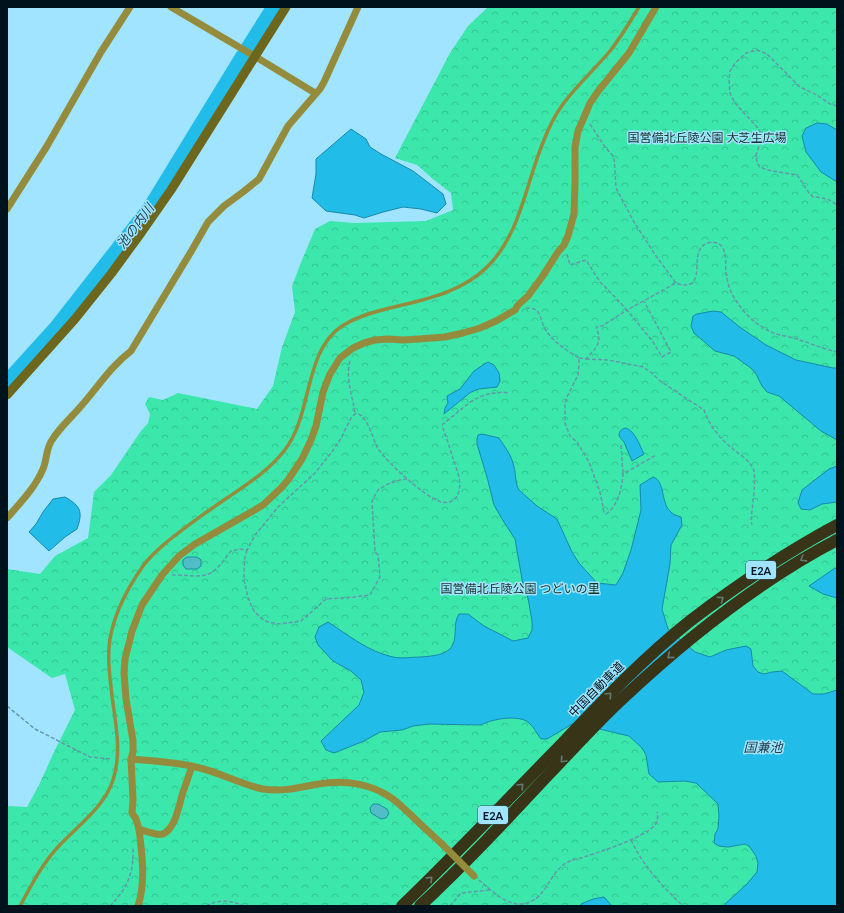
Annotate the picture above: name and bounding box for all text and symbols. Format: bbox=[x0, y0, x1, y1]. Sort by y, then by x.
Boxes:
park label: 国営備北丘陵公園 大芝生広場 bbox=[627, 130, 787, 145]
water label: 池の内川 bbox=[113, 199, 158, 252]
one-way arrow bbox=[800, 554, 807, 562]
road number: E2A bbox=[746, 561, 776, 579]
park label: 国営備北丘陵公園 つどいの里 bbox=[440, 581, 600, 596]
one-way arrow bbox=[717, 596, 724, 603]
one-way arrow bbox=[668, 651, 675, 658]
street label: 中国自動車道 bbox=[565, 658, 627, 720]
one-way arrow bbox=[604, 692, 612, 700]
water label: 国兼池 bbox=[743, 739, 784, 755]
one-way arrow bbox=[560, 755, 568, 763]
one-way arrow bbox=[516, 783, 524, 791]
road number: E2A bbox=[478, 806, 508, 824]
one-way arrow bbox=[425, 876, 433, 884]

